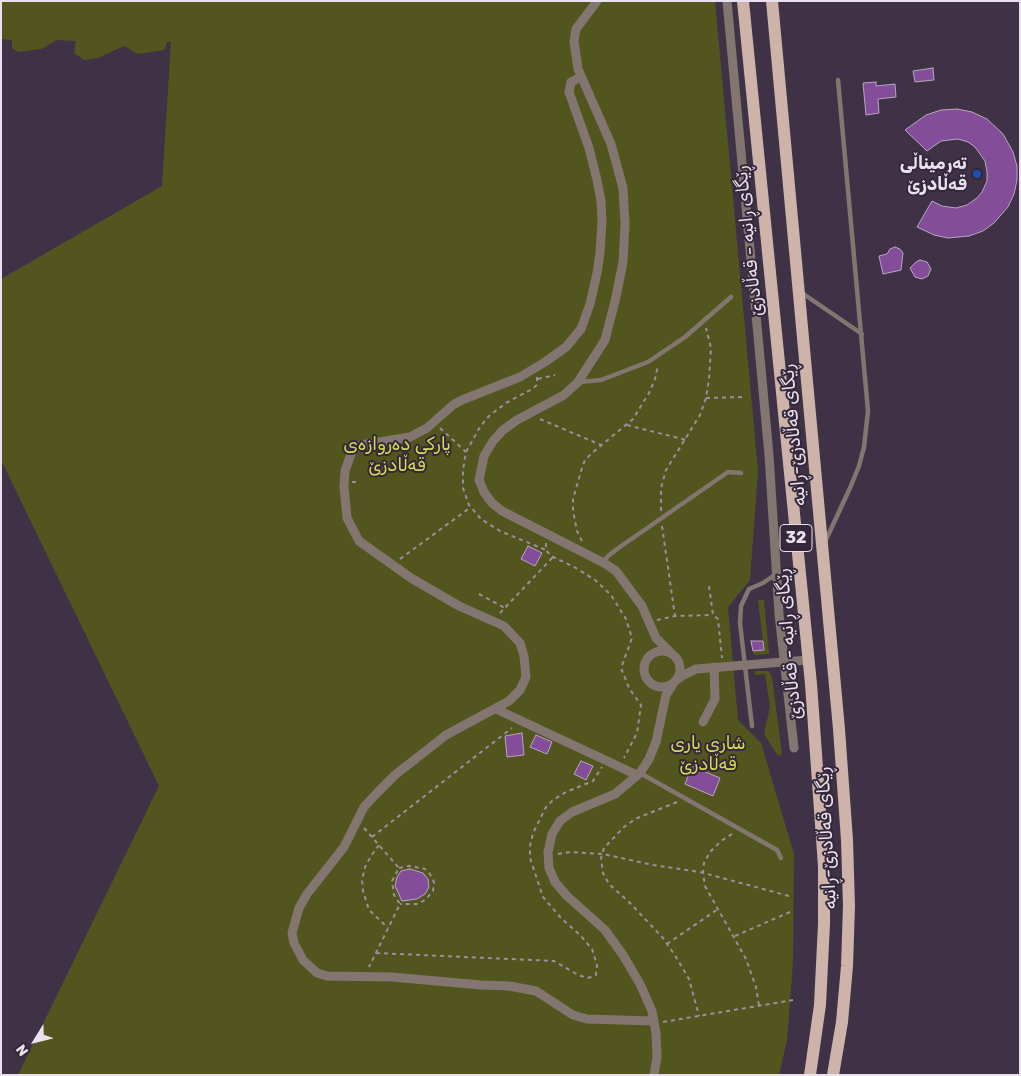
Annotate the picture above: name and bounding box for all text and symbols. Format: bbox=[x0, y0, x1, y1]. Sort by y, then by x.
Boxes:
place label: تەرمیناڵی قەڵادزێ bbox=[900, 153, 967, 195]
street label: ڕێگای ڕانیە - قەڵادزێ bbox=[730, 165, 768, 317]
marker: تەرمیناڵی قەڵادزێ bbox=[971, 168, 983, 180]
street label: ڕێگای قەڵادزێ-ڕانیە bbox=[777, 363, 811, 507]
park label: پارکی دەروازەی قەڵادزێ bbox=[343, 434, 451, 476]
road number: 32 bbox=[780, 524, 812, 552]
street label: ڕێگای ڕانیە - قەڵادزێ bbox=[772, 568, 806, 720]
park label: شاری یاری قەڵادزێ bbox=[670, 733, 746, 776]
street label: ڕێگای قەڵادزێ-ڕانیە bbox=[812, 766, 842, 910]
north arrow bbox=[10, 1016, 60, 1066]
text: N bbox=[13, 1041, 32, 1059]

